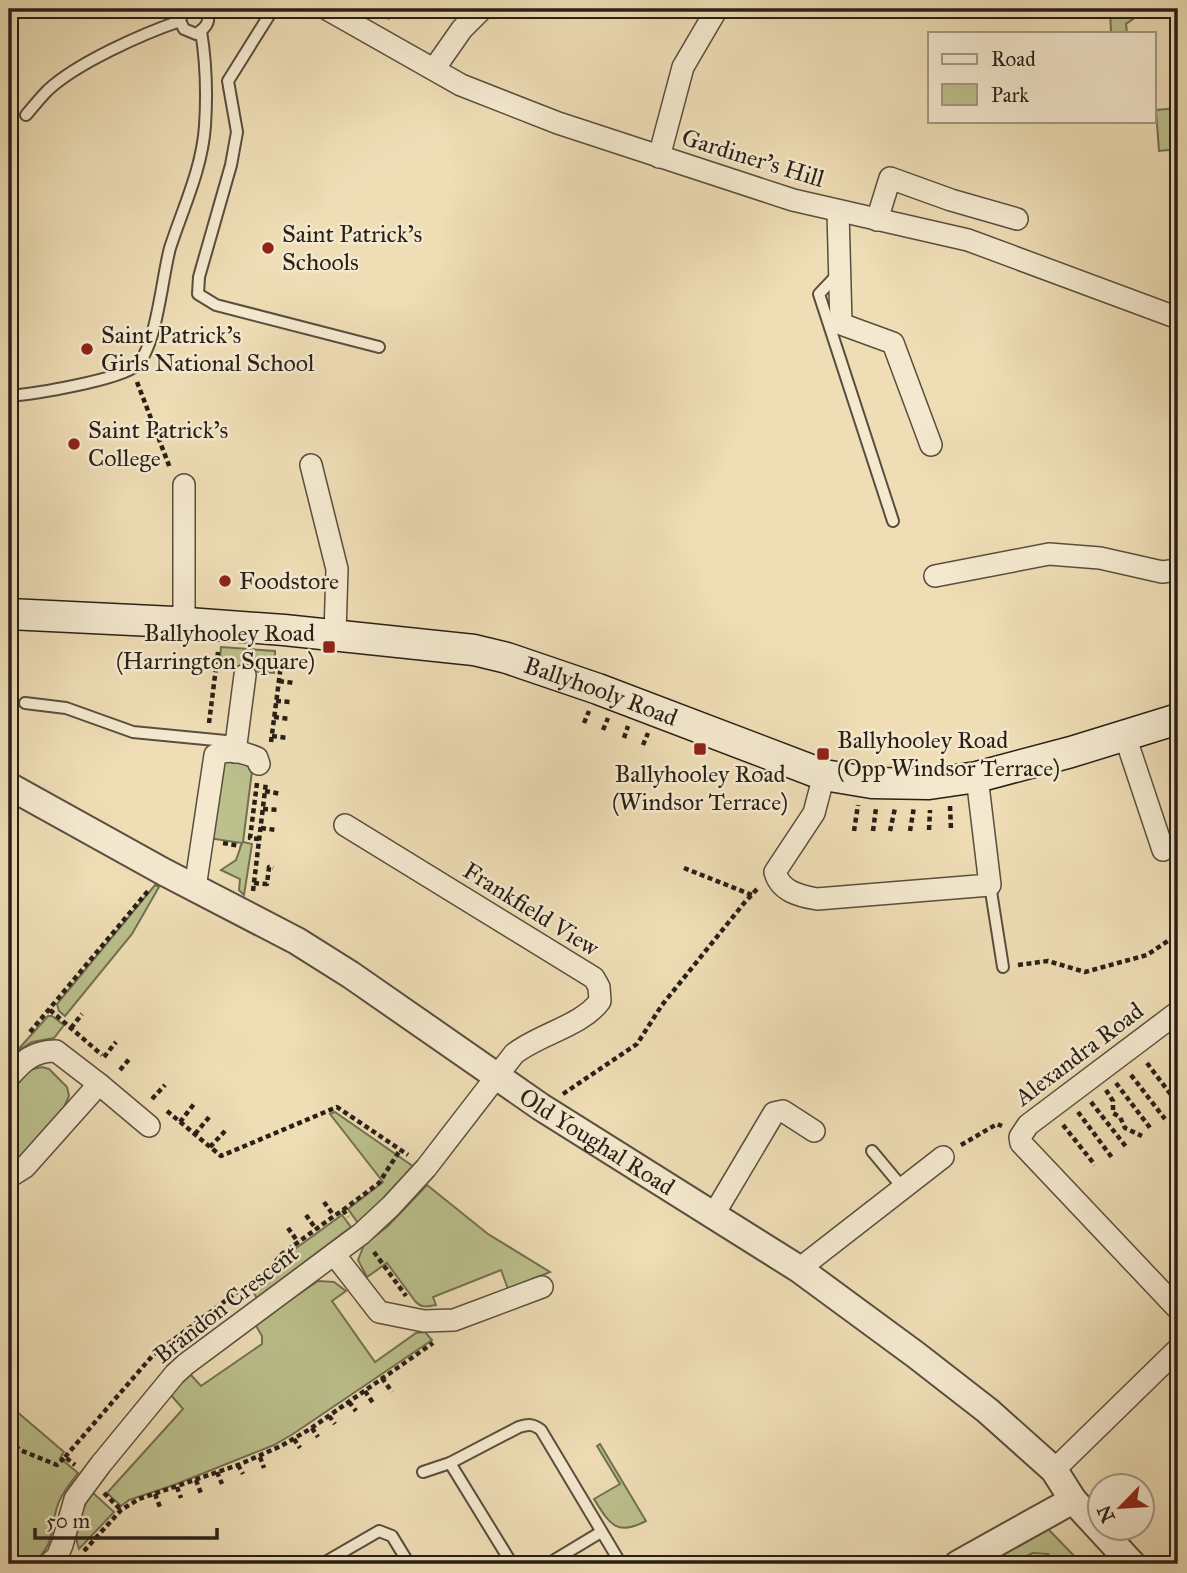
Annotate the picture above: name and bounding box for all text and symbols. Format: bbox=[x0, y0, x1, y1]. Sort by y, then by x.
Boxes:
legend bbox=[928, 32, 1156, 122]
text: Road bbox=[991, 46, 1036, 72]
text: Park bbox=[991, 82, 1029, 108]
street label: Gardiner's Hill bbox=[678, 122, 828, 194]
place label: Saint Patrick's Schools bbox=[282, 219, 422, 277]
marker: Saint Patrick's Schools bbox=[260, 240, 276, 256]
place label: Saint Patrick's Girls National School bbox=[101, 320, 315, 378]
marker: Saint Patrick's Girls National School bbox=[79, 341, 95, 357]
place label: Saint Patrick's College bbox=[88, 415, 228, 473]
marker: Saint Patrick's College bbox=[66, 436, 82, 452]
place label: Foodstore bbox=[239, 566, 339, 596]
marker: Foodstore bbox=[217, 573, 233, 589]
place label: Ballyhooley Road (Harrington Square) bbox=[116, 618, 315, 676]
marker: Ballyhooley Road (Harrington Square) bbox=[321, 639, 337, 655]
street label: Ballyhooly Road bbox=[520, 650, 682, 733]
place label: Ballyhooley Road (Opp Windsor Terrace) bbox=[837, 725, 1060, 783]
marker: Ballyhooley Road (Windsor Terrace) bbox=[692, 741, 708, 757]
marker: Ballyhooley Road (Opp Windsor Terrace) bbox=[815, 746, 831, 762]
place label: Ballyhooley Road (Windsor Terrace) bbox=[612, 759, 788, 817]
street label: Frankfield View bbox=[457, 855, 606, 963]
street label: Alexandra Road bbox=[1008, 996, 1149, 1113]
street label: Old Youghal Road bbox=[513, 1081, 680, 1202]
street label: Brandon Crescent bbox=[147, 1238, 305, 1370]
north arrow bbox=[1086, 1472, 1156, 1542]
scale bar bbox=[35, 1496, 217, 1540]
text: N bbox=[1092, 1502, 1120, 1526]
text: 50 m bbox=[46, 1508, 91, 1534]

